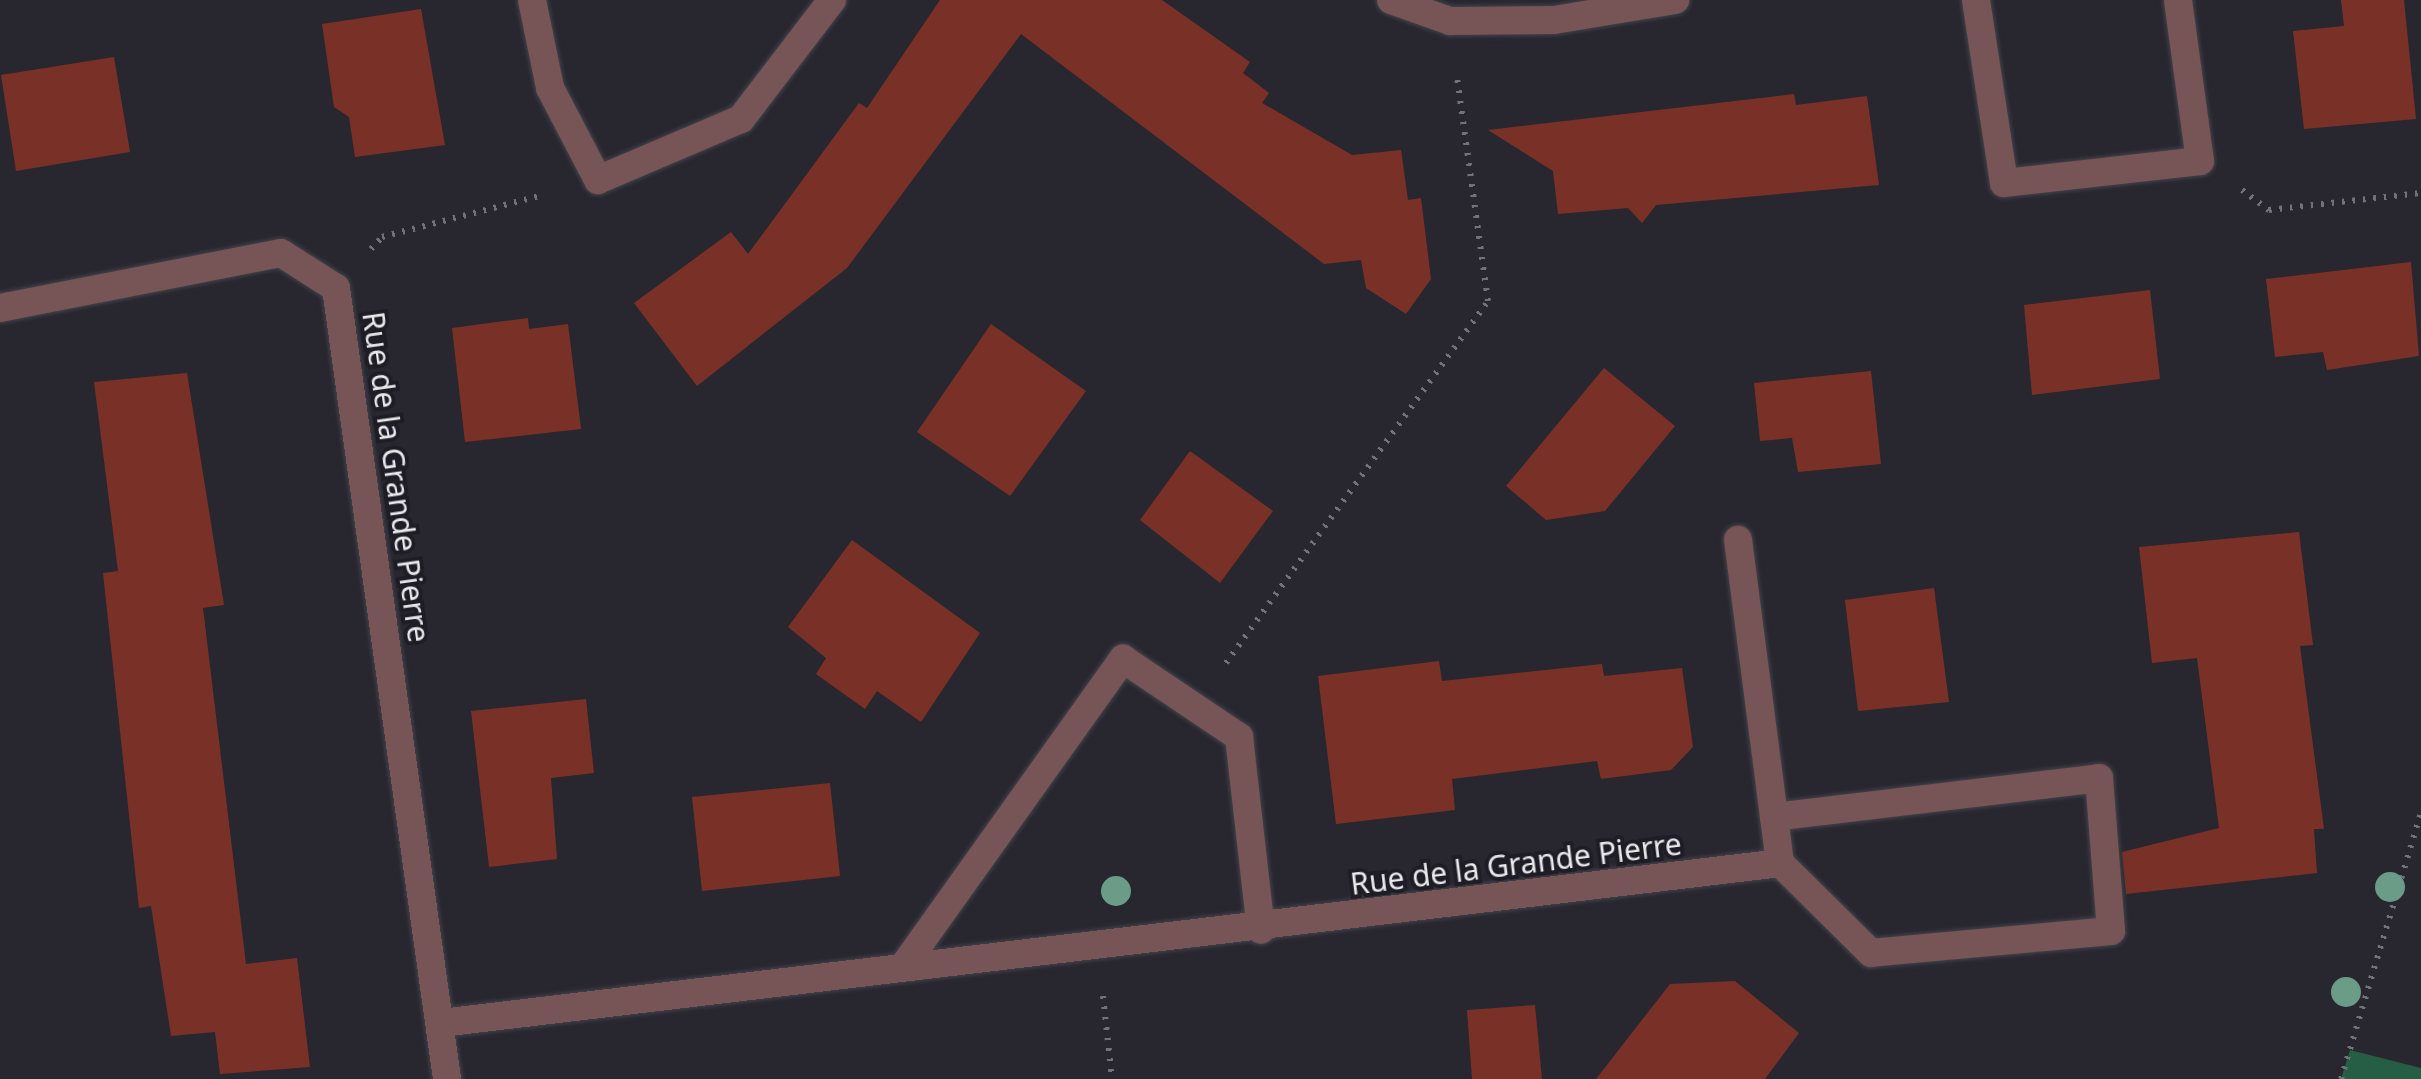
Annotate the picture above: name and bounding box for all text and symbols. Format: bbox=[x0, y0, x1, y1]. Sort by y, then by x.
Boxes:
street label: Rue de la Grande Pierre bbox=[355, 309, 437, 645]
street label: Rue de la Grande Pierre bbox=[1348, 826, 1684, 902]

